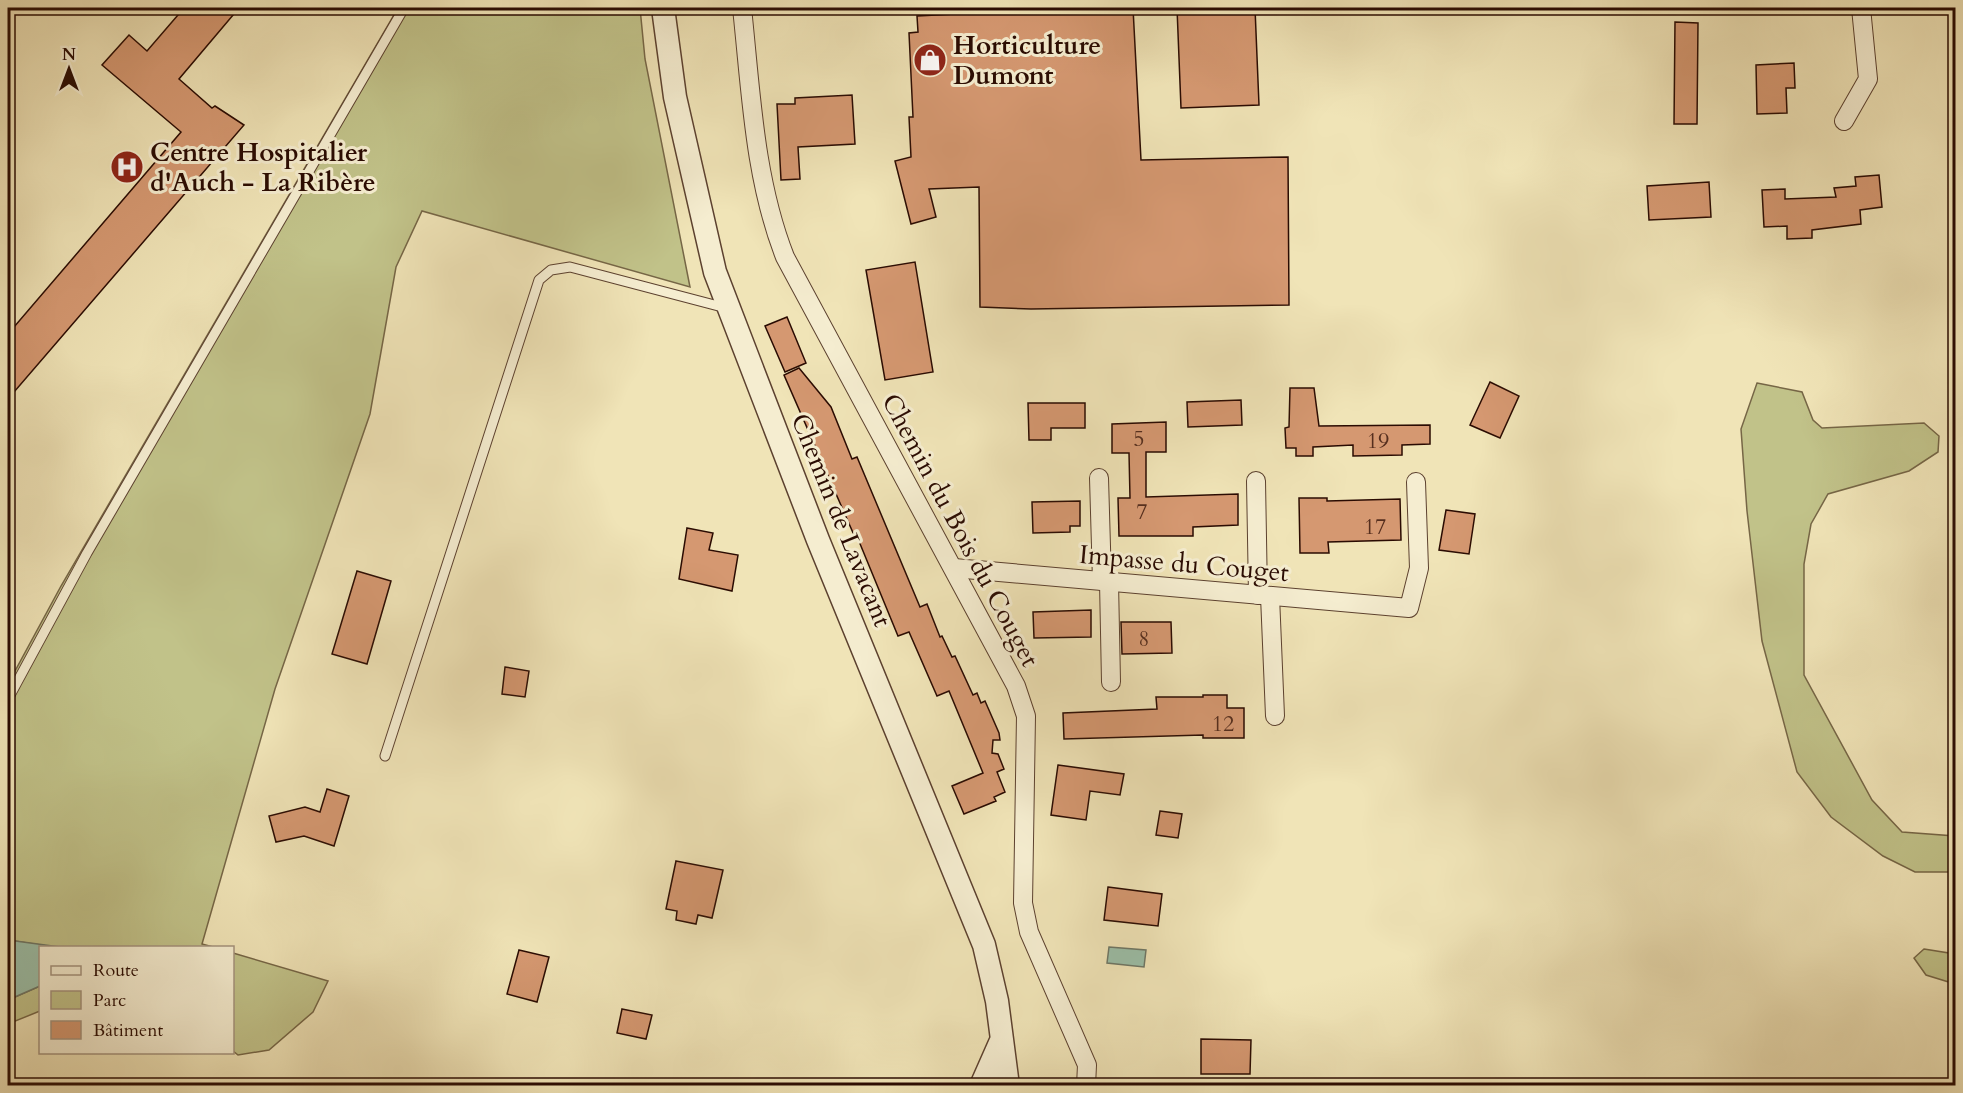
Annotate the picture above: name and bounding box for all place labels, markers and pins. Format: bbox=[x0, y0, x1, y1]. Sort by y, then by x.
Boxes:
place label: Horticulture Dumont bbox=[953, 28, 1101, 93]
shop icon: Horticulture Dumont bbox=[912, 42, 948, 78]
place label: Centre Hospitalier d'Auch - La Ribère bbox=[150, 135, 376, 200]
hospital icon: Centre Hospitalier d'Auch - La Ribère bbox=[109, 149, 145, 185]

